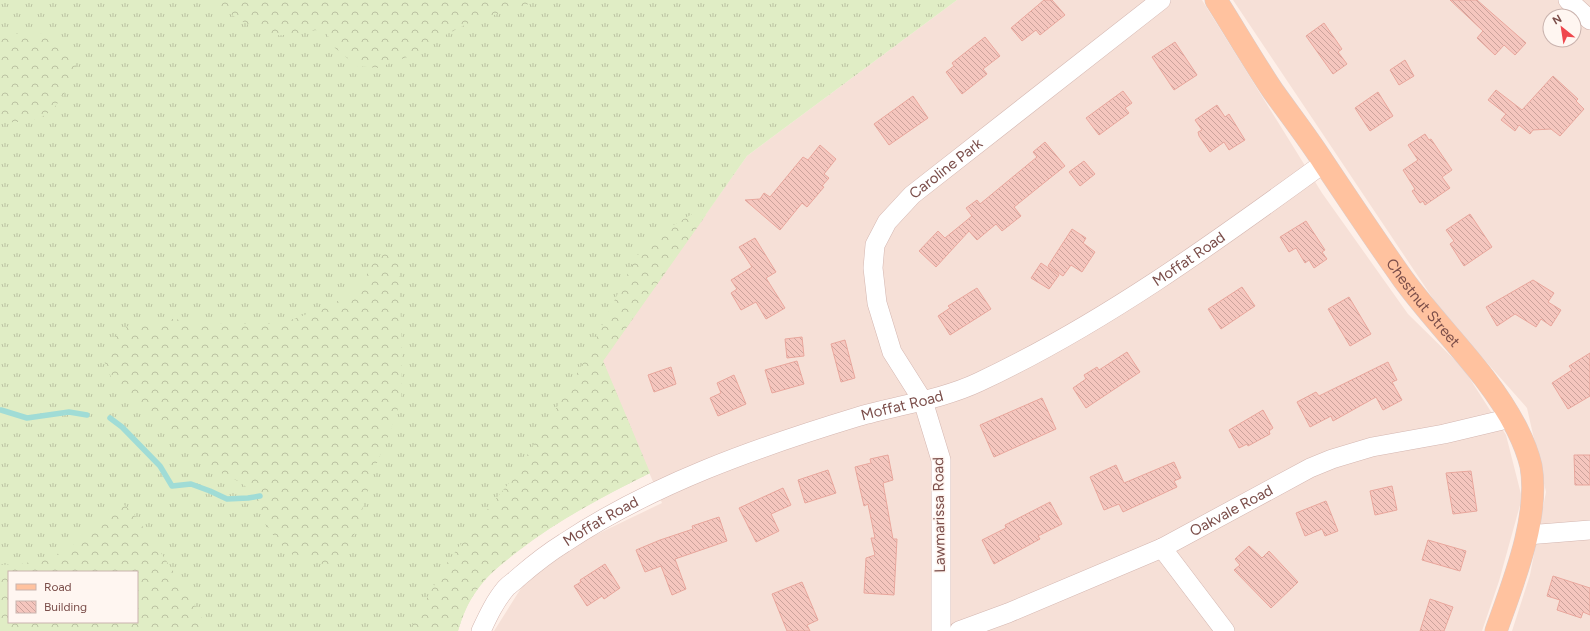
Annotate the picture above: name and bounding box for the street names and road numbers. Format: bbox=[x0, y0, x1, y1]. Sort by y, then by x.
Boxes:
street label: Caroline Park bbox=[906, 134, 987, 203]
street label: Moffat Road bbox=[1149, 228, 1229, 290]
street label: Chestnut Street bbox=[1382, 255, 1464, 351]
street label: Moffat Road bbox=[859, 387, 945, 424]
street label: Lawmarissa Road bbox=[929, 457, 949, 573]
street label: Oakvale Road bbox=[1187, 481, 1276, 540]
street label: Moffat Road bbox=[560, 493, 641, 550]

